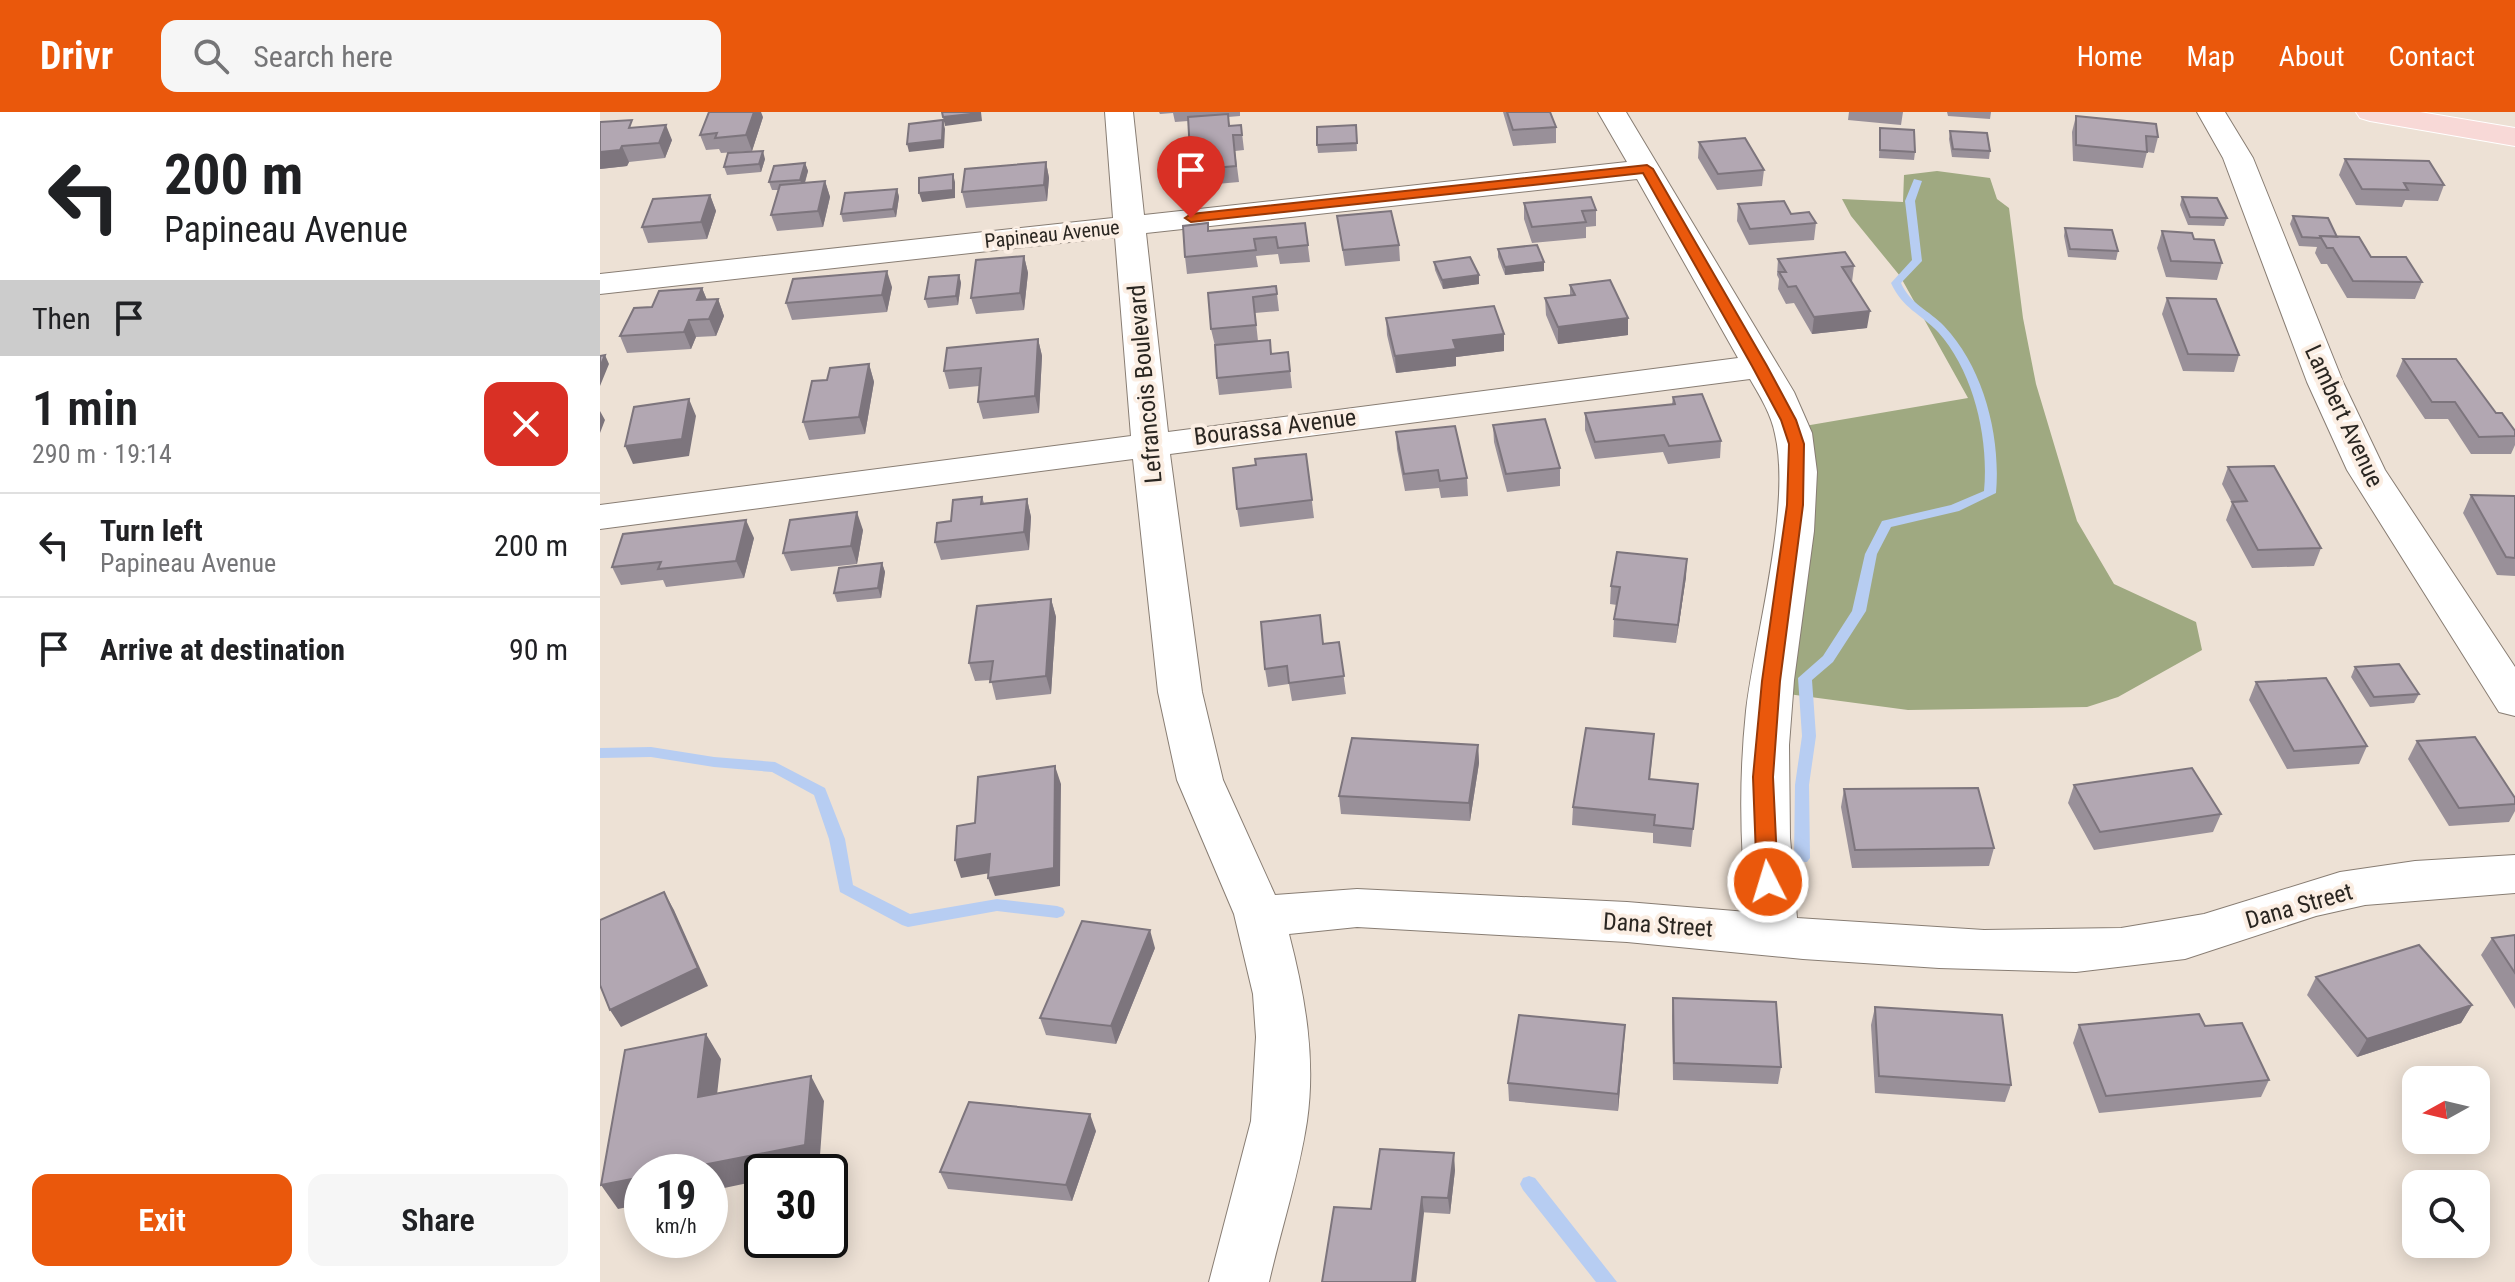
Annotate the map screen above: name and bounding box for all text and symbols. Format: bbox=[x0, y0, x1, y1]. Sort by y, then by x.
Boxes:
search box bbox=[161, 20, 721, 92]
text: Drivr bbox=[40, 34, 113, 78]
icon: search bbox=[189, 34, 233, 78]
text: Search here bbox=[253, 39, 393, 74]
text: Home bbox=[2077, 40, 2142, 73]
text: Map bbox=[2186, 40, 2235, 73]
text: About bbox=[2279, 40, 2345, 73]
text: Contact bbox=[2389, 40, 2475, 73]
pin bbox=[1157, 136, 1225, 218]
text: 200 m bbox=[164, 142, 303, 208]
icon: left bbox=[32, 144, 136, 248]
icon: arrive bbox=[1169, 148, 1213, 192]
text: Papineau Avenue bbox=[164, 209, 408, 251]
street label: Papineau Avenue bbox=[983, 215, 1121, 253]
street label: Lefrancois Boulevard bbox=[1122, 284, 1168, 484]
icon: arrive bbox=[107, 296, 151, 340]
text: Then bbox=[32, 301, 91, 336]
street label: Lambert Avenue bbox=[2299, 340, 2389, 492]
text: 1 min bbox=[32, 380, 138, 437]
button: close bbox=[484, 382, 568, 466]
street label: Bourassa Avenue bbox=[1192, 403, 1358, 451]
text: 290 m · 19:14 bbox=[32, 439, 172, 469]
text: Turn left bbox=[100, 513, 203, 548]
icon: left bbox=[32, 523, 76, 567]
text: 200 m bbox=[494, 528, 568, 563]
text: Papineau Avenue bbox=[100, 548, 276, 578]
icon: arrive bbox=[32, 627, 76, 671]
text: Arrive at destination bbox=[100, 632, 345, 667]
text: 90 m bbox=[509, 632, 568, 667]
position arrow bbox=[1726, 840, 1810, 924]
street label: Dana Street bbox=[2242, 877, 2356, 935]
street label: Dana Street bbox=[1602, 907, 1714, 943]
north arrow bbox=[2402, 1066, 2490, 1154]
map controls bbox=[2402, 1066, 2490, 1258]
speed limit sign: 30 bbox=[744, 1154, 848, 1258]
button: search bbox=[2402, 1170, 2490, 1258]
text: 19 bbox=[656, 1172, 696, 1219]
button: Exit bbox=[32, 1174, 292, 1266]
button: Share bbox=[308, 1174, 568, 1266]
text: km/h bbox=[655, 1214, 697, 1238]

